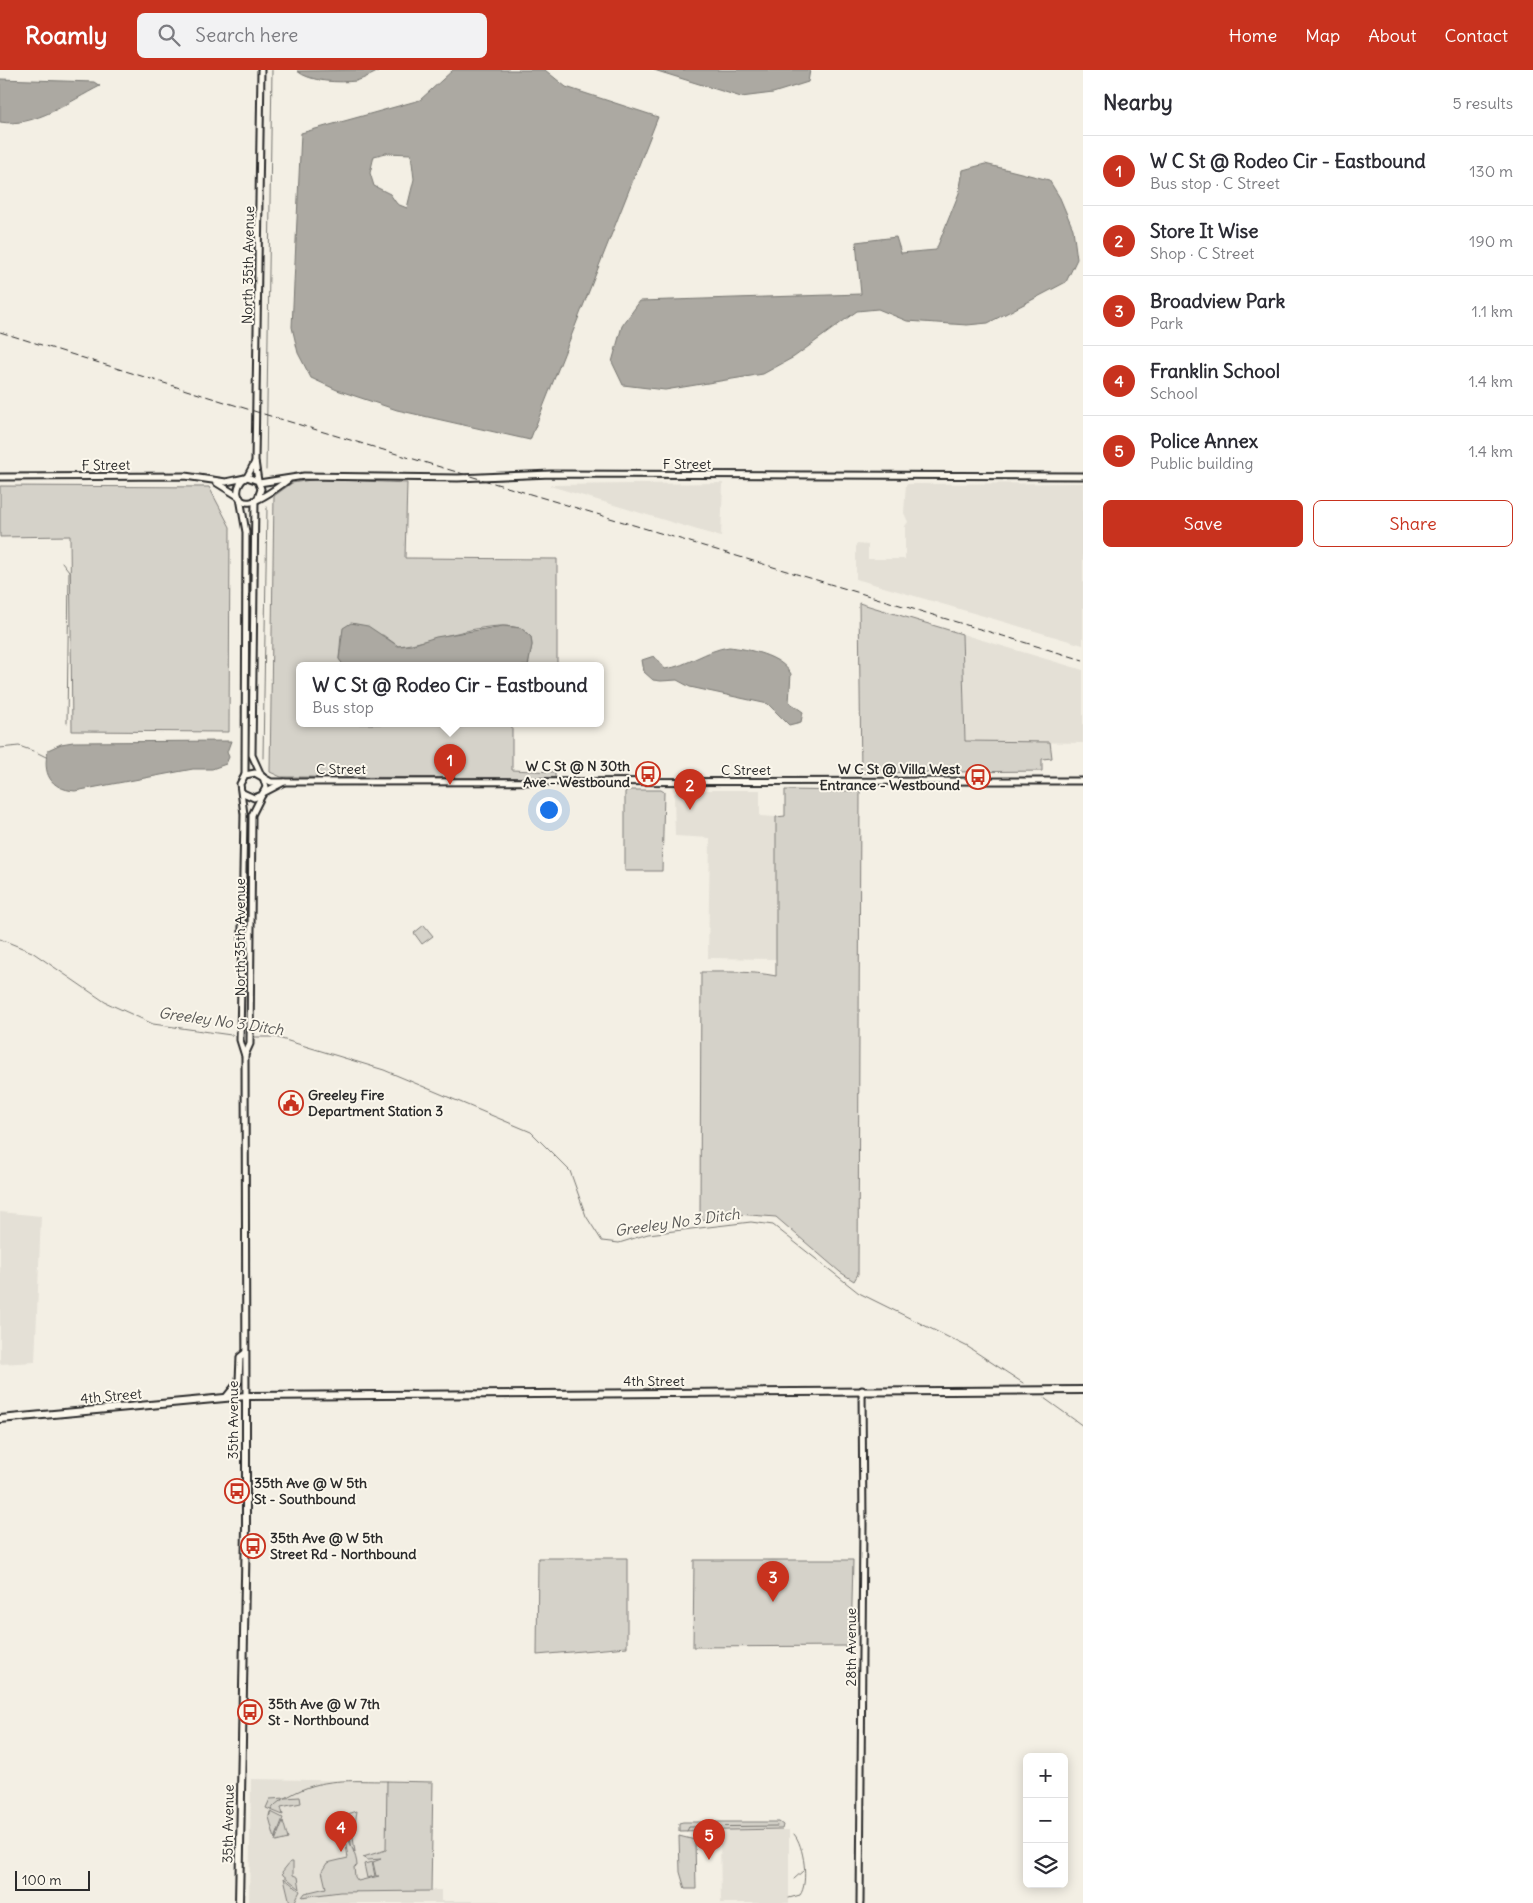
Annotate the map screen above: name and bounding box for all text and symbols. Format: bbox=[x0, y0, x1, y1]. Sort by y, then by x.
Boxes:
search box bbox=[137, 13, 487, 58]
text: Roamly bbox=[25, 20, 107, 50]
icon: search bbox=[155, 21, 183, 49]
text: Search here bbox=[195, 23, 298, 47]
text: Home bbox=[1229, 24, 1277, 47]
text: Map bbox=[1305, 24, 1340, 47]
text: About bbox=[1368, 24, 1416, 47]
text: Contact bbox=[1444, 24, 1508, 47]
text: Nearby bbox=[1103, 89, 1173, 116]
text: 5 results bbox=[1452, 93, 1513, 113]
text: W C St @ Rodeo Cir - Eastbound bbox=[1150, 149, 1426, 173]
text: 1 bbox=[1116, 161, 1122, 181]
text: 130 m bbox=[1469, 161, 1513, 181]
text: Bus stop · C Street bbox=[1150, 173, 1280, 193]
street label: North 35th Avenue bbox=[238, 206, 258, 324]
text: Store It Wise bbox=[1150, 219, 1258, 243]
text: 2 bbox=[1115, 231, 1123, 251]
text: 190 m bbox=[1469, 231, 1513, 251]
text: Shop · C Street bbox=[1150, 243, 1254, 263]
text: Broadview Park bbox=[1150, 289, 1285, 313]
text: 3 bbox=[1114, 301, 1124, 321]
text: 1.1 km bbox=[1472, 301, 1513, 321]
text: Park bbox=[1150, 313, 1183, 333]
text: Franklin School bbox=[1150, 359, 1280, 383]
text: 4 bbox=[1114, 371, 1124, 391]
text: 1.4 km bbox=[1468, 371, 1513, 391]
text: School bbox=[1150, 383, 1198, 403]
text: Police Annex bbox=[1150, 429, 1258, 453]
text: 5 bbox=[1114, 441, 1124, 461]
text: 1.4 km bbox=[1468, 441, 1513, 461]
text: Public building bbox=[1150, 453, 1253, 473]
street label: F Street bbox=[663, 455, 712, 473]
street label: F Street bbox=[82, 456, 131, 474]
button: Save bbox=[1103, 500, 1303, 547]
button: Share bbox=[1313, 500, 1513, 547]
popup bbox=[296, 662, 604, 727]
text: W C St @ Rodeo Cir - Eastbound bbox=[312, 673, 588, 697]
text: Bus stop bbox=[312, 697, 374, 717]
pin: 1 bbox=[434, 744, 466, 785]
place label: W C St @ N 30th Ave - Westbound bbox=[523, 757, 631, 791]
street label: C Street bbox=[316, 760, 366, 778]
place label: W C St @ Villa West Entrance - Westbound bbox=[819, 760, 961, 794]
bus stop icon: W C St @ N 30th Ave - Westbound bbox=[635, 761, 661, 787]
street label: C Street bbox=[721, 761, 771, 779]
bus stop icon: W C St @ Villa West Entrance - Westbound bbox=[965, 764, 991, 790]
pin: 2 bbox=[674, 769, 706, 810]
your location bbox=[536, 797, 562, 823]
street label: North 35th Avenue bbox=[231, 878, 249, 996]
water label: Greeley No 3 Ditch bbox=[157, 1003, 285, 1039]
place label: Greeley Fire Department Station 3 bbox=[308, 1086, 443, 1120]
public building icon: Greeley Fire Department Station 3 bbox=[278, 1090, 304, 1116]
water label: Greeley No 3 Ditch bbox=[613, 1204, 741, 1240]
street label: 4th Street bbox=[623, 1372, 685, 1390]
street label: 35th Avenue bbox=[224, 1380, 242, 1460]
street label: 4th Street bbox=[80, 1384, 143, 1408]
place label: 35th Ave @ W 5th St - Southbound bbox=[254, 1474, 367, 1508]
bus stop icon: 35th Ave @ W 5th St - Southbound bbox=[224, 1478, 250, 1504]
place label: 35th Ave @ W 5th Street Rd - Northbound bbox=[270, 1529, 417, 1563]
bus stop icon: 35th Ave @ W 5th Street Rd - Northbound bbox=[240, 1533, 266, 1559]
pin: 3 bbox=[757, 1561, 789, 1602]
street label: 28th Avenue bbox=[842, 1608, 860, 1686]
place label: 35th Ave @ W 7th St - Northbound bbox=[268, 1695, 380, 1729]
bus stop icon: 35th Ave @ W 7th St - Northbound bbox=[237, 1699, 263, 1725]
map controls bbox=[1023, 1753, 1068, 1888]
button: + bbox=[1023, 1753, 1068, 1798]
street label: 35th Avenue bbox=[218, 1784, 238, 1864]
button: − bbox=[1023, 1798, 1068, 1843]
pin: 4 bbox=[325, 1811, 357, 1852]
pin: 5 bbox=[693, 1819, 725, 1860]
button: layers bbox=[1023, 1843, 1068, 1888]
scale bar bbox=[15, 1868, 90, 1891]
text: 100 m bbox=[22, 1871, 62, 1889]

